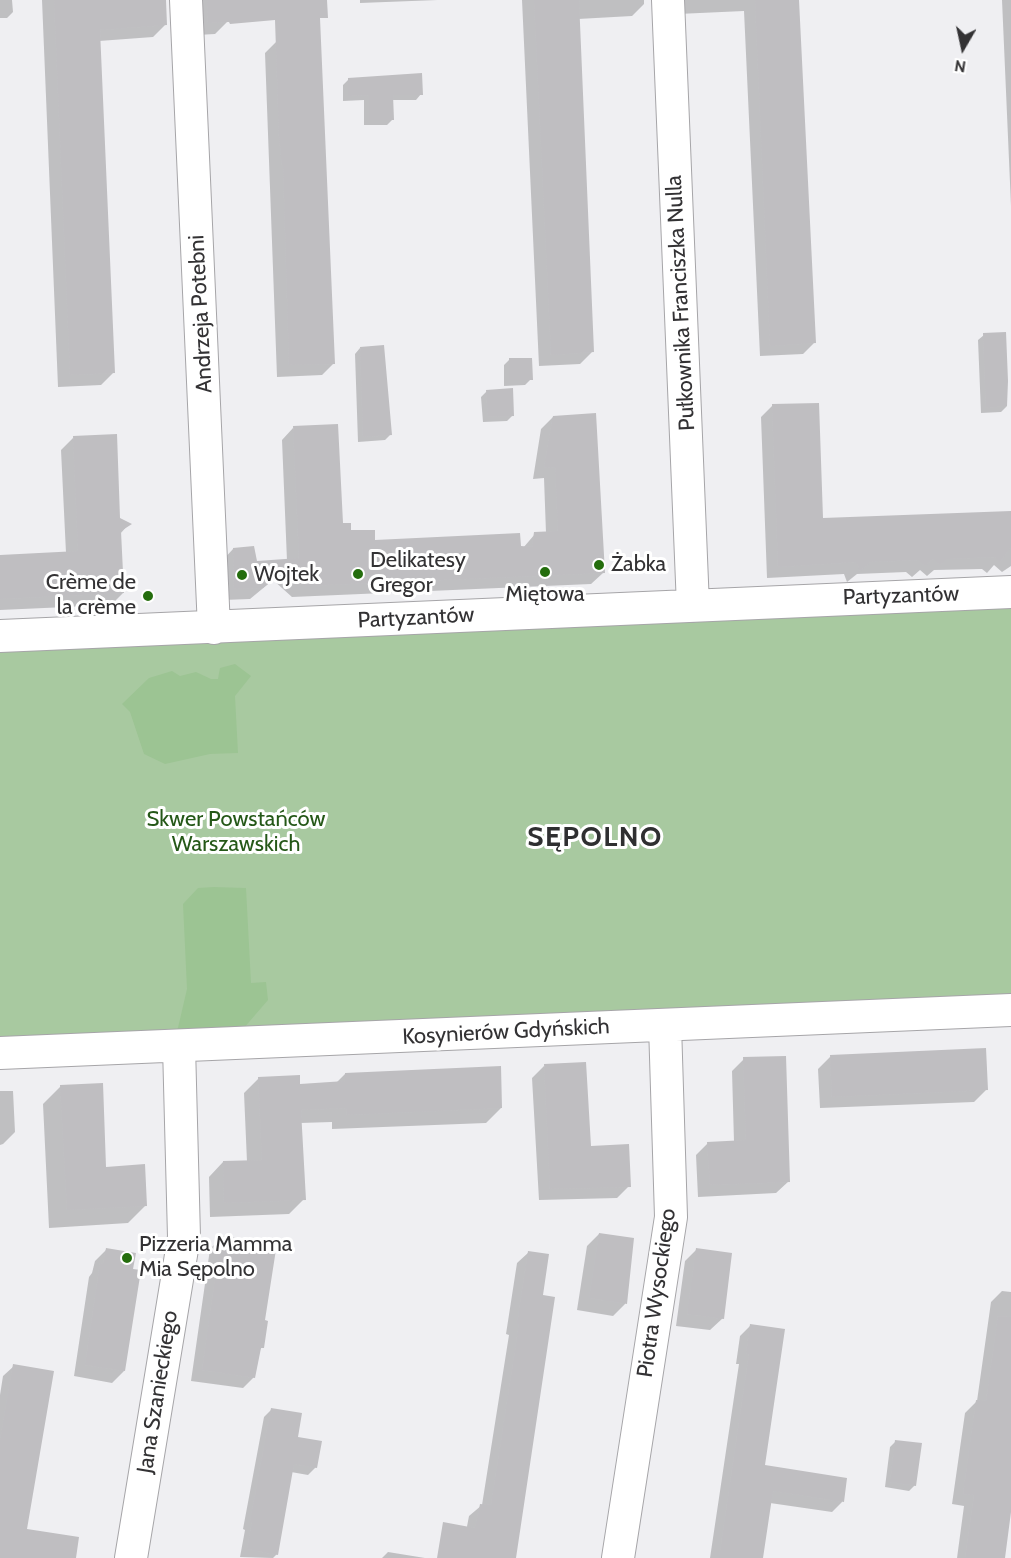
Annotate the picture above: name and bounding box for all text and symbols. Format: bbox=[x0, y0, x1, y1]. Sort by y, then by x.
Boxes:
north arrow bbox=[933, 18, 993, 78]
text: N bbox=[953, 56, 967, 77]
street label: Pułkownika Franciszka Nulla bbox=[661, 174, 701, 432]
street label: Andrzeja Potebni bbox=[184, 234, 218, 394]
place label: Delikatesy Gregor bbox=[370, 548, 466, 600]
place label: Żabka bbox=[611, 552, 666, 578]
marker: Żabka bbox=[592, 558, 606, 572]
place label: Wojtek bbox=[254, 562, 319, 588]
marker: Miętowa bbox=[538, 565, 552, 579]
marker: Delikatesy Gregor bbox=[351, 567, 365, 581]
marker: Wojtek bbox=[235, 568, 249, 582]
place label: Crème de la crème bbox=[46, 570, 136, 622]
street label: Partyzantów bbox=[842, 581, 960, 611]
place label: Miętowa bbox=[505, 582, 585, 608]
marker: Crème de la crème bbox=[141, 589, 155, 603]
street label: Partyzantów bbox=[357, 602, 475, 634]
park label: Skwer Powstańców Warszawskich bbox=[147, 807, 325, 858]
district label: SĘPOLNO bbox=[527, 821, 663, 855]
street label: Kosynierów Gdyńskich bbox=[402, 1013, 610, 1051]
street label: Piotra Wysockiego bbox=[632, 1207, 682, 1379]
place label: Pizzeria Mamma Mia Sępolno bbox=[139, 1232, 292, 1284]
marker: Pizzeria Mamma Mia Sępolno bbox=[120, 1251, 134, 1265]
street label: Jana Szanieckiego bbox=[132, 1309, 184, 1475]

